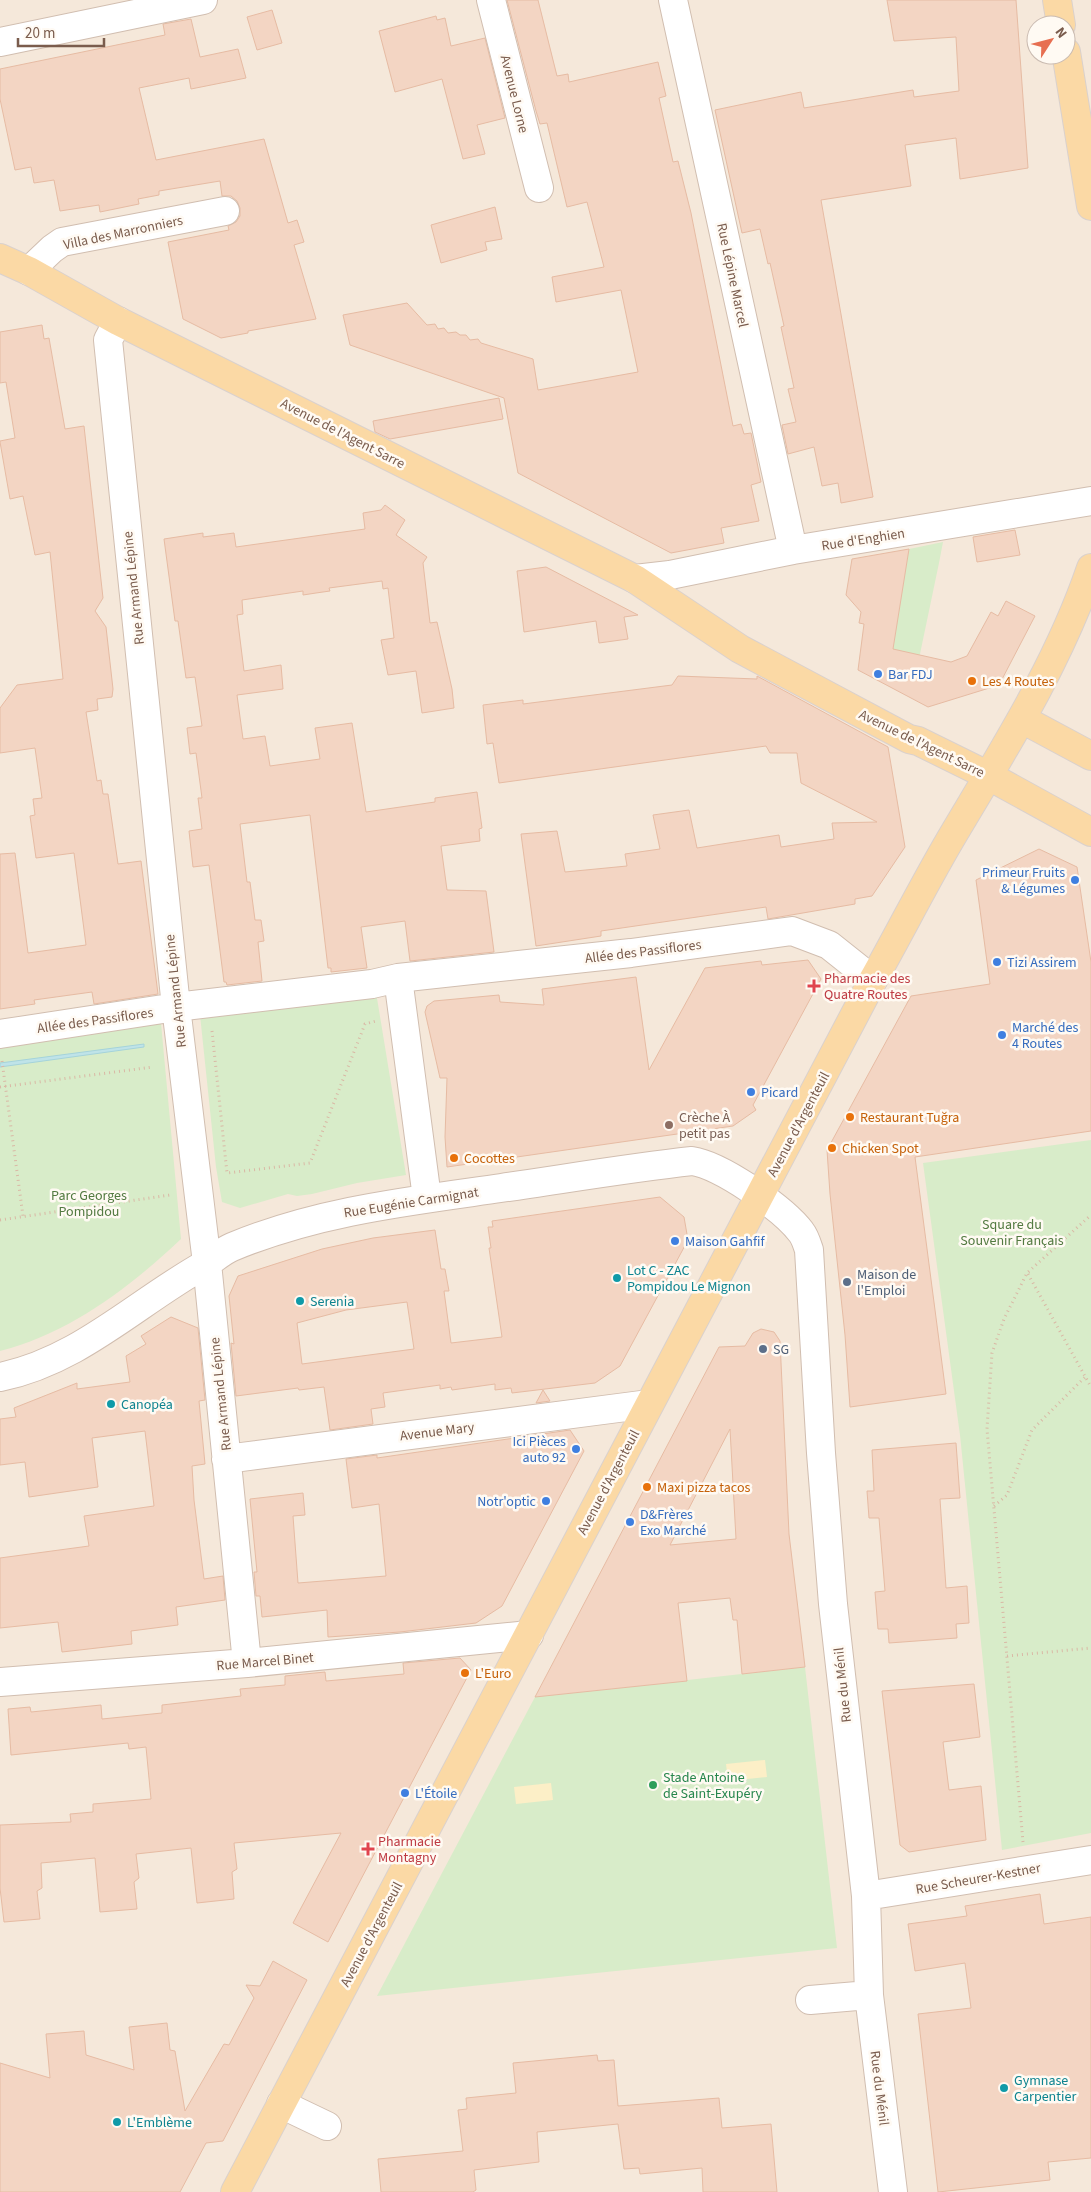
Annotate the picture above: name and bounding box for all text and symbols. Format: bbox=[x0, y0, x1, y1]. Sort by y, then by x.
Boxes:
scale bar bbox=[18, 15, 104, 47]
north arrow bbox=[1026, 15, 1076, 65]
text: 20 m bbox=[25, 23, 55, 44]
text: N bbox=[1050, 23, 1072, 43]
street label: Avenue Lorne bbox=[495, 53, 533, 135]
street label: Villa des Marronniers bbox=[62, 211, 185, 255]
street label: Rue Lépine Marcel bbox=[711, 221, 753, 330]
street label: Avenue de l'Agent Sarre bbox=[277, 394, 408, 474]
street label: Rue d'Enghien bbox=[820, 524, 906, 556]
street label: Rue Armand Lépine bbox=[118, 530, 150, 646]
place label: Bar FDJ bbox=[888, 665, 933, 685]
marker: Bar FDJ bbox=[872, 668, 884, 680]
place label: Les 4 Routes bbox=[982, 672, 1055, 692]
marker: Les 4 Routes bbox=[966, 675, 978, 687]
street label: Avenue de l'Agent Sarre bbox=[855, 705, 988, 783]
place label: Primeur Fruits & Légumes bbox=[982, 863, 1065, 899]
marker: Primeur Fruits & Légumes bbox=[1069, 874, 1081, 886]
street label: Rue Armand Lépine bbox=[160, 933, 192, 1049]
street label: Allée des Passiflores bbox=[584, 935, 703, 969]
place label: Tizi Assirem bbox=[1007, 953, 1077, 973]
marker: Tizi Assirem bbox=[991, 956, 1003, 968]
place label: Pharmacie des Quatre Routes bbox=[824, 969, 910, 1005]
marker: Pharmacie des Quatre Routes bbox=[808, 980, 820, 992]
street label: Allée des Passiflores bbox=[36, 1003, 155, 1039]
place label: Marché des 4 Routes bbox=[1012, 1018, 1078, 1054]
marker: Marché des 4 Routes bbox=[996, 1029, 1008, 1041]
street label: Avenue d'Argenteuil bbox=[763, 1068, 835, 1181]
place label: Picard bbox=[761, 1083, 798, 1103]
marker: Picard bbox=[745, 1086, 757, 1098]
place label: Crèche À petit pas bbox=[679, 1108, 730, 1144]
place label: Restaurant Tuğra bbox=[860, 1108, 959, 1128]
marker: Restaurant Tuğra bbox=[844, 1111, 856, 1123]
marker: Crèche À petit pas bbox=[663, 1119, 675, 1131]
place label: Chicken Spot bbox=[842, 1139, 919, 1159]
marker: Chicken Spot bbox=[826, 1142, 838, 1154]
place label: Cocottes bbox=[464, 1149, 515, 1169]
marker: Cocottes bbox=[448, 1152, 460, 1164]
street label: Rue Eugénie Carmignat bbox=[342, 1182, 480, 1224]
park label: Parc Georges Pompidou bbox=[51, 1186, 127, 1222]
park label: Square du Souvenir Français bbox=[960, 1215, 1064, 1251]
place label: Maison Gahfif bbox=[685, 1232, 765, 1252]
marker: Maison Gahfif bbox=[669, 1235, 681, 1247]
place label: Lot C - ZAC Pompidou Le Mignon bbox=[627, 1261, 751, 1297]
place label: Maison de l'Emploi bbox=[857, 1265, 916, 1301]
marker: Lot C - ZAC Pompidou Le Mignon bbox=[611, 1272, 623, 1284]
marker: Maison de l'Emploi bbox=[841, 1276, 853, 1288]
place label: Serenia bbox=[310, 1292, 354, 1312]
marker: Serenia bbox=[294, 1295, 306, 1307]
street label: Rue Armand Lépine bbox=[205, 1336, 237, 1452]
place label: SG bbox=[773, 1340, 789, 1360]
marker: SG bbox=[757, 1343, 769, 1355]
place label: Canopéa bbox=[121, 1395, 173, 1415]
marker: Canopéa bbox=[105, 1398, 117, 1410]
street label: Avenue Mary bbox=[399, 1417, 476, 1446]
street label: Avenue d'Argenteuil bbox=[573, 1426, 645, 1539]
place label: Ici Pièces auto 92 bbox=[512, 1432, 566, 1468]
marker: Ici Pièces auto 92 bbox=[570, 1443, 582, 1455]
place label: Maxi pizza tacos bbox=[657, 1478, 751, 1498]
marker: Maxi pizza tacos bbox=[641, 1481, 653, 1493]
place label: Notr'optic bbox=[477, 1492, 537, 1512]
marker: Notr'optic bbox=[540, 1495, 552, 1507]
place label: D&Frères Exo Marché bbox=[640, 1505, 706, 1541]
marker: D&Frères Exo Marché bbox=[624, 1516, 636, 1528]
street label: Rue du Ménil bbox=[829, 1646, 857, 1723]
street label: Rue Marcel Binet bbox=[216, 1648, 315, 1676]
place label: L'Euro bbox=[475, 1664, 511, 1684]
marker: L'Euro bbox=[459, 1667, 471, 1679]
place label: Stade Antoine de Saint-Exupéry bbox=[663, 1768, 763, 1804]
marker: Stade Antoine de Saint-Exupéry bbox=[647, 1779, 659, 1791]
place label: L'Étoile bbox=[415, 1784, 457, 1804]
marker: L'Étoile bbox=[399, 1787, 411, 1799]
place label: Pharmacie Montagny bbox=[378, 1832, 441, 1868]
marker: Pharmacie Montagny bbox=[362, 1843, 374, 1855]
street label: Rue Scheurer-Kestner bbox=[914, 1858, 1042, 1900]
street label: Avenue d'Argenteuil bbox=[336, 1878, 408, 1991]
street label: Rue du Ménil bbox=[864, 2050, 894, 2127]
place label: Gymnase Carpentier bbox=[1014, 2071, 1076, 2107]
marker: Gymnase Carpentier bbox=[998, 2082, 1010, 2094]
place label: L'Emblème bbox=[127, 2113, 192, 2133]
marker: L'Emblème bbox=[111, 2116, 123, 2128]

